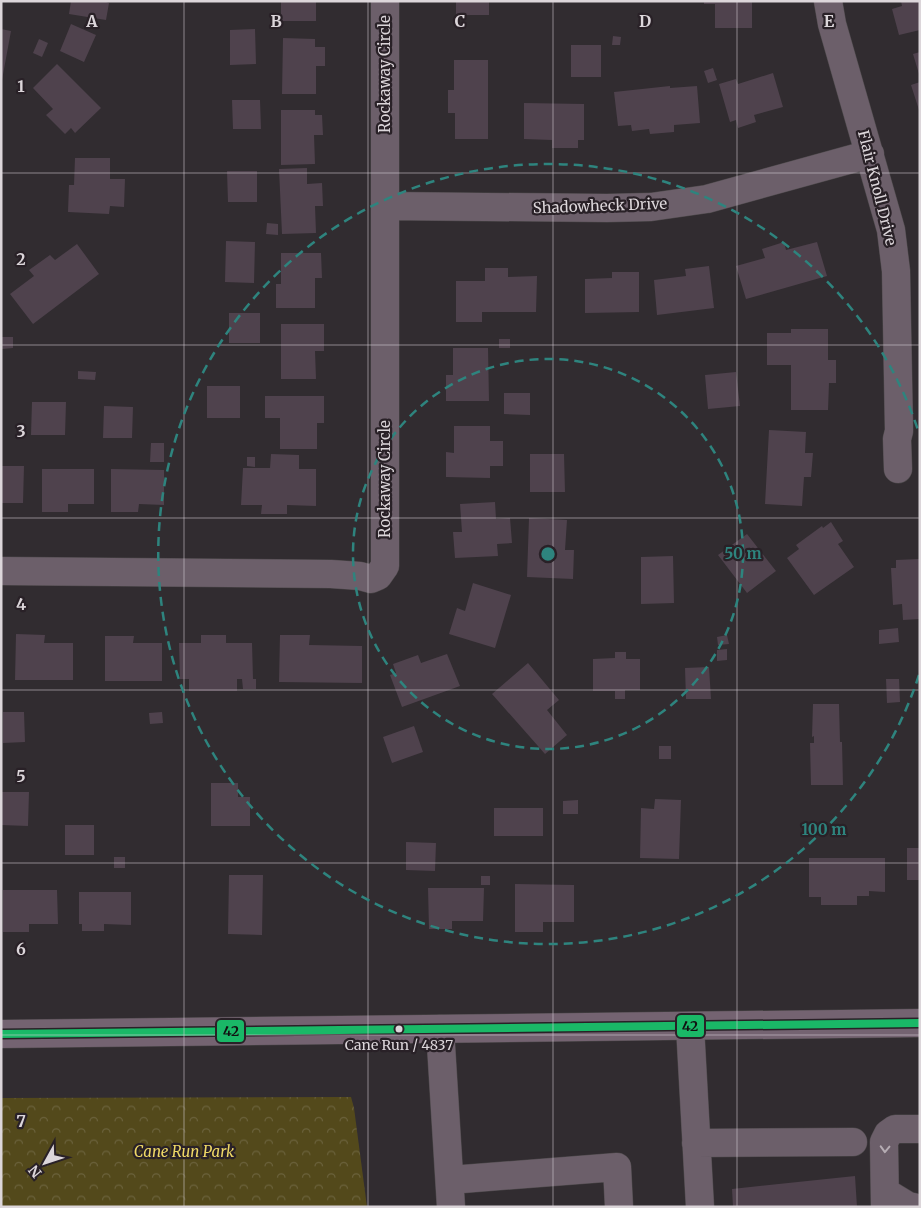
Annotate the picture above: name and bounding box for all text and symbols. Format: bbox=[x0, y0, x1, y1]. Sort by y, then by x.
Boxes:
text: A bbox=[85, 11, 98, 31]
text: B bbox=[270, 11, 282, 31]
text: C bbox=[455, 11, 465, 31]
text: D bbox=[639, 11, 651, 31]
text: E bbox=[824, 11, 835, 31]
street label: Rockaway Circle bbox=[375, 15, 394, 133]
text: 1 bbox=[17, 76, 25, 96]
street label: Flair Knoll Drive bbox=[854, 128, 901, 248]
street label: Shadowheck Drive bbox=[532, 194, 668, 217]
text: 2 bbox=[16, 249, 26, 269]
street label: Rockaway Circle bbox=[375, 420, 394, 538]
text: 3 bbox=[16, 421, 26, 441]
text: 50 m bbox=[724, 544, 762, 563]
centre of rings bbox=[539, 545, 557, 563]
text: 4 bbox=[16, 594, 26, 614]
text: 5 bbox=[16, 766, 26, 786]
text: 100 m bbox=[802, 820, 846, 839]
text: 6 bbox=[16, 939, 26, 959]
line badge: 42 bbox=[676, 1014, 705, 1038]
text: 42 bbox=[682, 1017, 698, 1035]
line badge: 42 bbox=[216, 1019, 245, 1043]
text: 42 bbox=[223, 1022, 239, 1040]
marker: Cane Run / 4837 bbox=[394, 1024, 404, 1034]
place label: Cane Run / 4837 bbox=[345, 1036, 453, 1054]
text: 7 bbox=[16, 1111, 26, 1131]
north arrow bbox=[20, 1138, 70, 1188]
park label: Cane Run Park bbox=[134, 1142, 235, 1161]
one-way arrow bbox=[880, 1146, 890, 1153]
text: N bbox=[25, 1161, 45, 1181]

